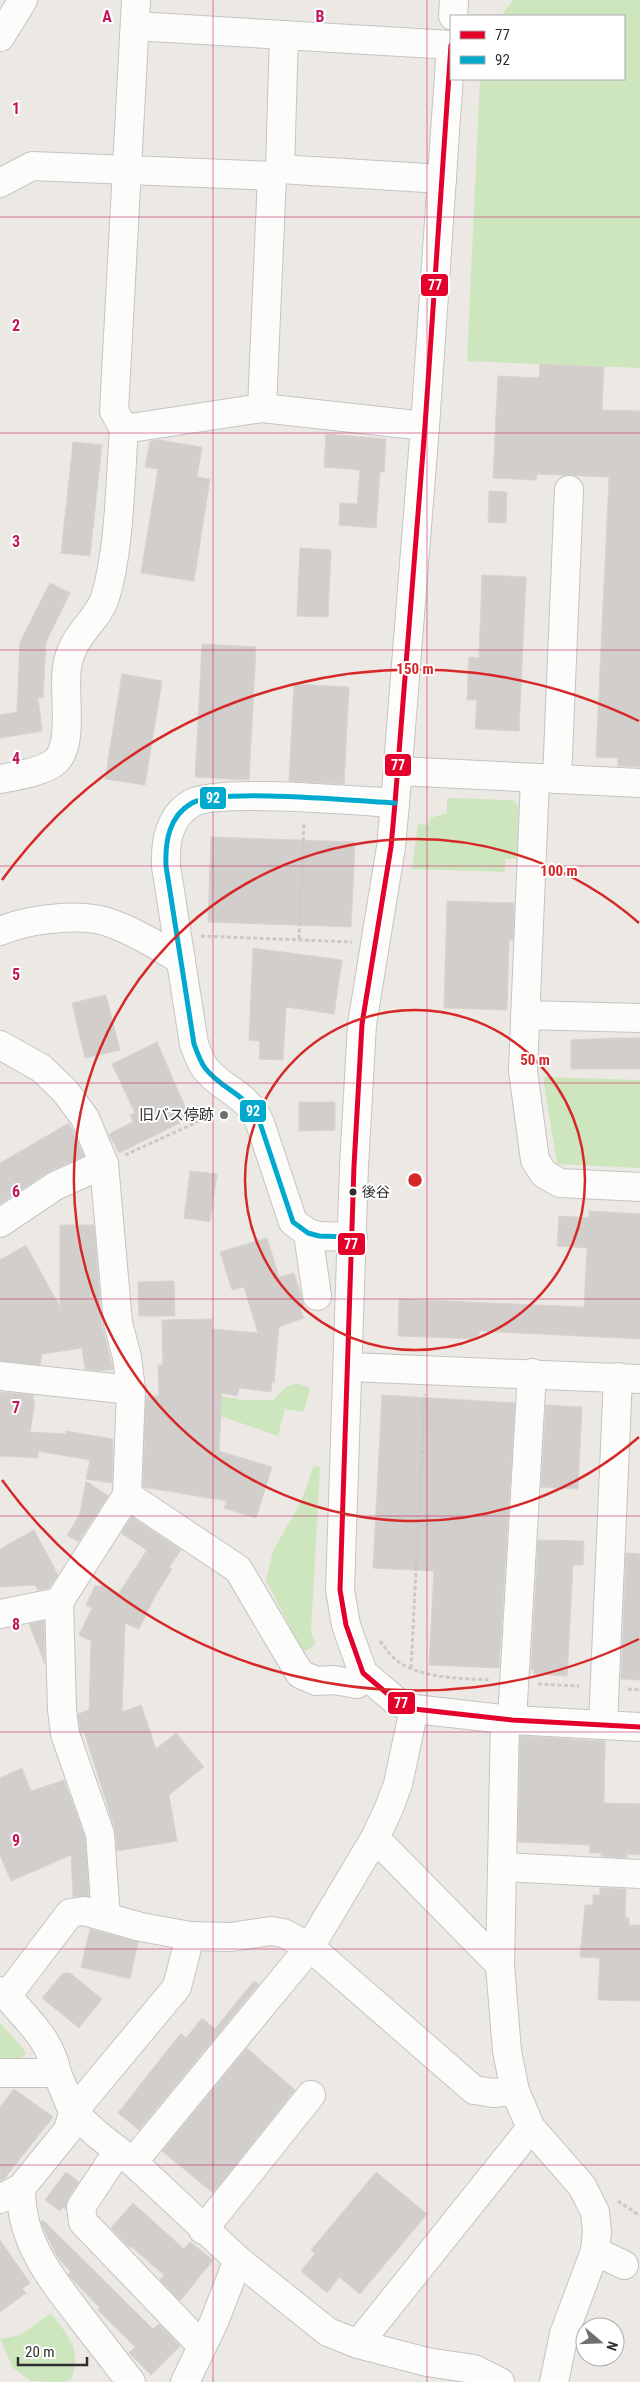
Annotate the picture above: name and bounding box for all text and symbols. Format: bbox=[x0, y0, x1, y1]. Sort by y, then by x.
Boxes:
text: A bbox=[102, 7, 112, 26]
text: B bbox=[316, 7, 325, 26]
legend bbox=[450, 15, 625, 80]
text: 77 bbox=[495, 26, 510, 44]
text: 92 bbox=[495, 51, 510, 69]
text: 1 bbox=[12, 99, 20, 118]
line badge: 77 bbox=[420, 273, 449, 297]
text: 77 bbox=[428, 277, 442, 293]
text: 2 bbox=[12, 316, 20, 335]
text: 3 bbox=[12, 532, 20, 551]
text: 150 m bbox=[396, 660, 434, 678]
text: 4 bbox=[12, 749, 20, 768]
line badge: 77 bbox=[384, 753, 412, 777]
text: 77 bbox=[391, 757, 405, 773]
line badge: 92 bbox=[199, 786, 227, 810]
text: 92 bbox=[206, 790, 220, 806]
text: 100 m bbox=[540, 862, 578, 880]
text: 5 bbox=[12, 965, 20, 984]
text: 50 m bbox=[520, 1051, 550, 1069]
line badge: 92 bbox=[239, 1099, 267, 1123]
text: 92 bbox=[246, 1103, 260, 1119]
place label: 旧バス停跡 bbox=[139, 1106, 214, 1124]
marker: 旧バス停跡 bbox=[218, 1109, 230, 1121]
centre of rings bbox=[406, 1171, 424, 1189]
text: 6 bbox=[12, 1182, 20, 1201]
place label: 後谷 bbox=[362, 1184, 390, 1200]
marker: 後谷 bbox=[348, 1187, 358, 1197]
line badge: 77 bbox=[337, 1232, 366, 1256]
text: 77 bbox=[344, 1236, 358, 1252]
text: 7 bbox=[12, 1398, 20, 1417]
text: 8 bbox=[12, 1615, 20, 1634]
line badge: 77 bbox=[387, 1691, 416, 1715]
text: 77 bbox=[394, 1695, 408, 1711]
text: 9 bbox=[12, 1831, 20, 1850]
north arrow bbox=[575, 2317, 625, 2367]
scale bar bbox=[18, 2334, 86, 2366]
text: N bbox=[603, 2340, 621, 2353]
text: 20 m bbox=[25, 2343, 55, 2361]

